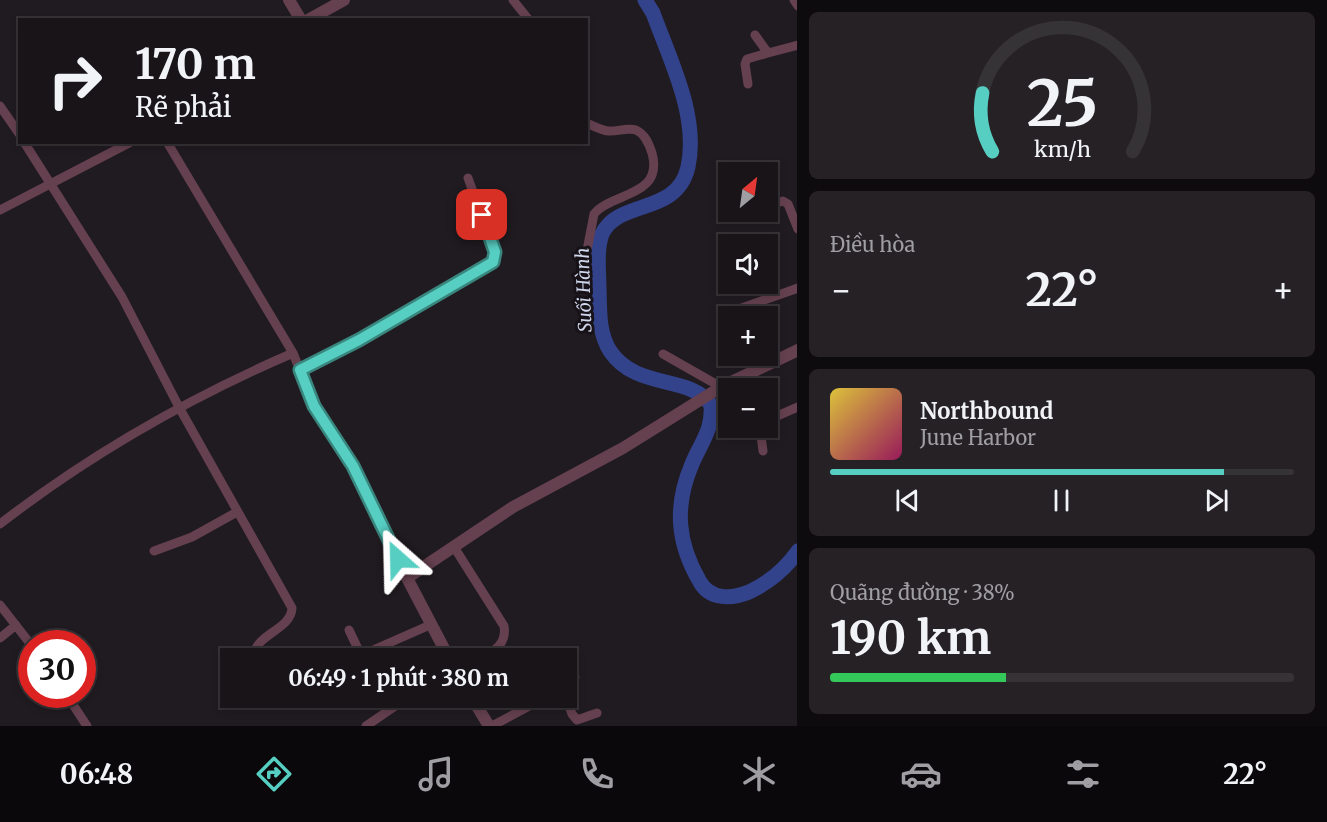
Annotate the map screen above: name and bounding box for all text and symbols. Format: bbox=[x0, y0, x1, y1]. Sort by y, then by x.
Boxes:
text: 170 m bbox=[135, 38, 256, 90]
icon: right bbox=[36, 42, 114, 120]
text: 25 bbox=[1026, 65, 1098, 143]
text: Rẽ phải bbox=[135, 90, 232, 124]
text: km/h bbox=[1034, 137, 1090, 164]
north arrow bbox=[718, 162, 778, 222]
map controls bbox=[718, 162, 778, 438]
pin bbox=[456, 189, 507, 240]
icon: arrive bbox=[465, 198, 498, 231]
text: Điều hòa bbox=[830, 232, 915, 257]
button: sound bbox=[718, 234, 778, 294]
water label: Suối Hành bbox=[571, 247, 596, 333]
text: 22° bbox=[1026, 262, 1098, 318]
text: − bbox=[830, 270, 852, 311]
text: + bbox=[1272, 270, 1294, 311]
button: + bbox=[718, 306, 778, 366]
button: − bbox=[718, 378, 778, 438]
text: Northbound bbox=[920, 397, 1053, 425]
text: June Harbor bbox=[920, 425, 1036, 450]
icon: previous bbox=[891, 484, 924, 517]
icon: pause bbox=[1045, 484, 1078, 517]
icon: next bbox=[1200, 484, 1233, 517]
position arrow bbox=[366, 527, 430, 591]
text: Quãng đường · 38% bbox=[830, 580, 1015, 605]
text: 190 km bbox=[830, 610, 991, 666]
speed limit sign: 30 bbox=[18, 630, 96, 708]
text: 06:49 · 1 phút · 380 m bbox=[288, 664, 509, 692]
icon: directions bbox=[253, 753, 295, 795]
icon: music bbox=[415, 753, 457, 795]
icon: phone bbox=[576, 753, 618, 795]
icon: climate bbox=[738, 753, 780, 795]
icon: car bbox=[900, 753, 942, 795]
icon: filters bbox=[1062, 753, 1104, 795]
text: 06:48 bbox=[60, 757, 133, 791]
text: 22° bbox=[1223, 757, 1267, 791]

